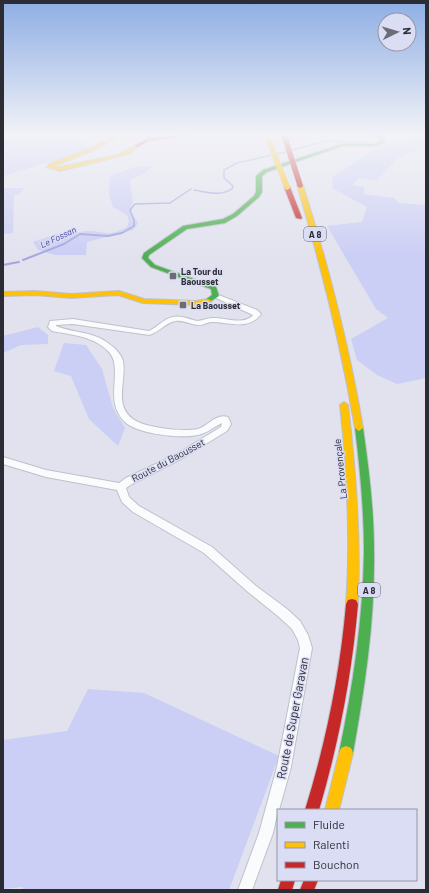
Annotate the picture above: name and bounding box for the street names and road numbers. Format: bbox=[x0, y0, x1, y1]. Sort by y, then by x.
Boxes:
road number: A 8 bbox=[304, 227, 326, 241]
street label: Route du Baousset bbox=[129, 436, 207, 484]
street label: La Provençale bbox=[331, 438, 349, 500]
road number: A 8 bbox=[358, 583, 380, 597]
street label: Route de Super Garavan bbox=[273, 656, 311, 780]

